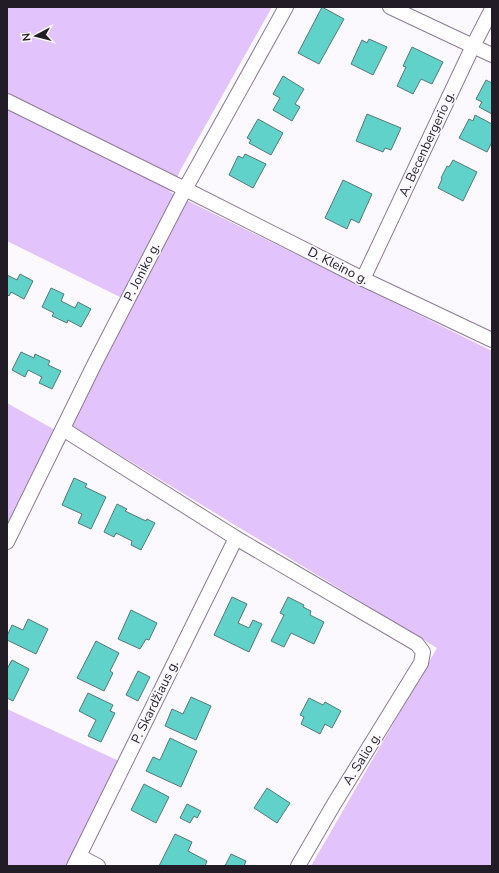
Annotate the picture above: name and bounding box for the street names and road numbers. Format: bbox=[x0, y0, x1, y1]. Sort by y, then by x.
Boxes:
street label: A. Becenbergerio g. bbox=[395, 88, 459, 200]
street label: P. Joniko g. bbox=[120, 240, 164, 304]
street label: D. Kleino g. bbox=[305, 243, 371, 289]
street label: P. Skardžiaus g. bbox=[127, 657, 183, 747]
street label: A. Salio g. bbox=[339, 729, 385, 789]

